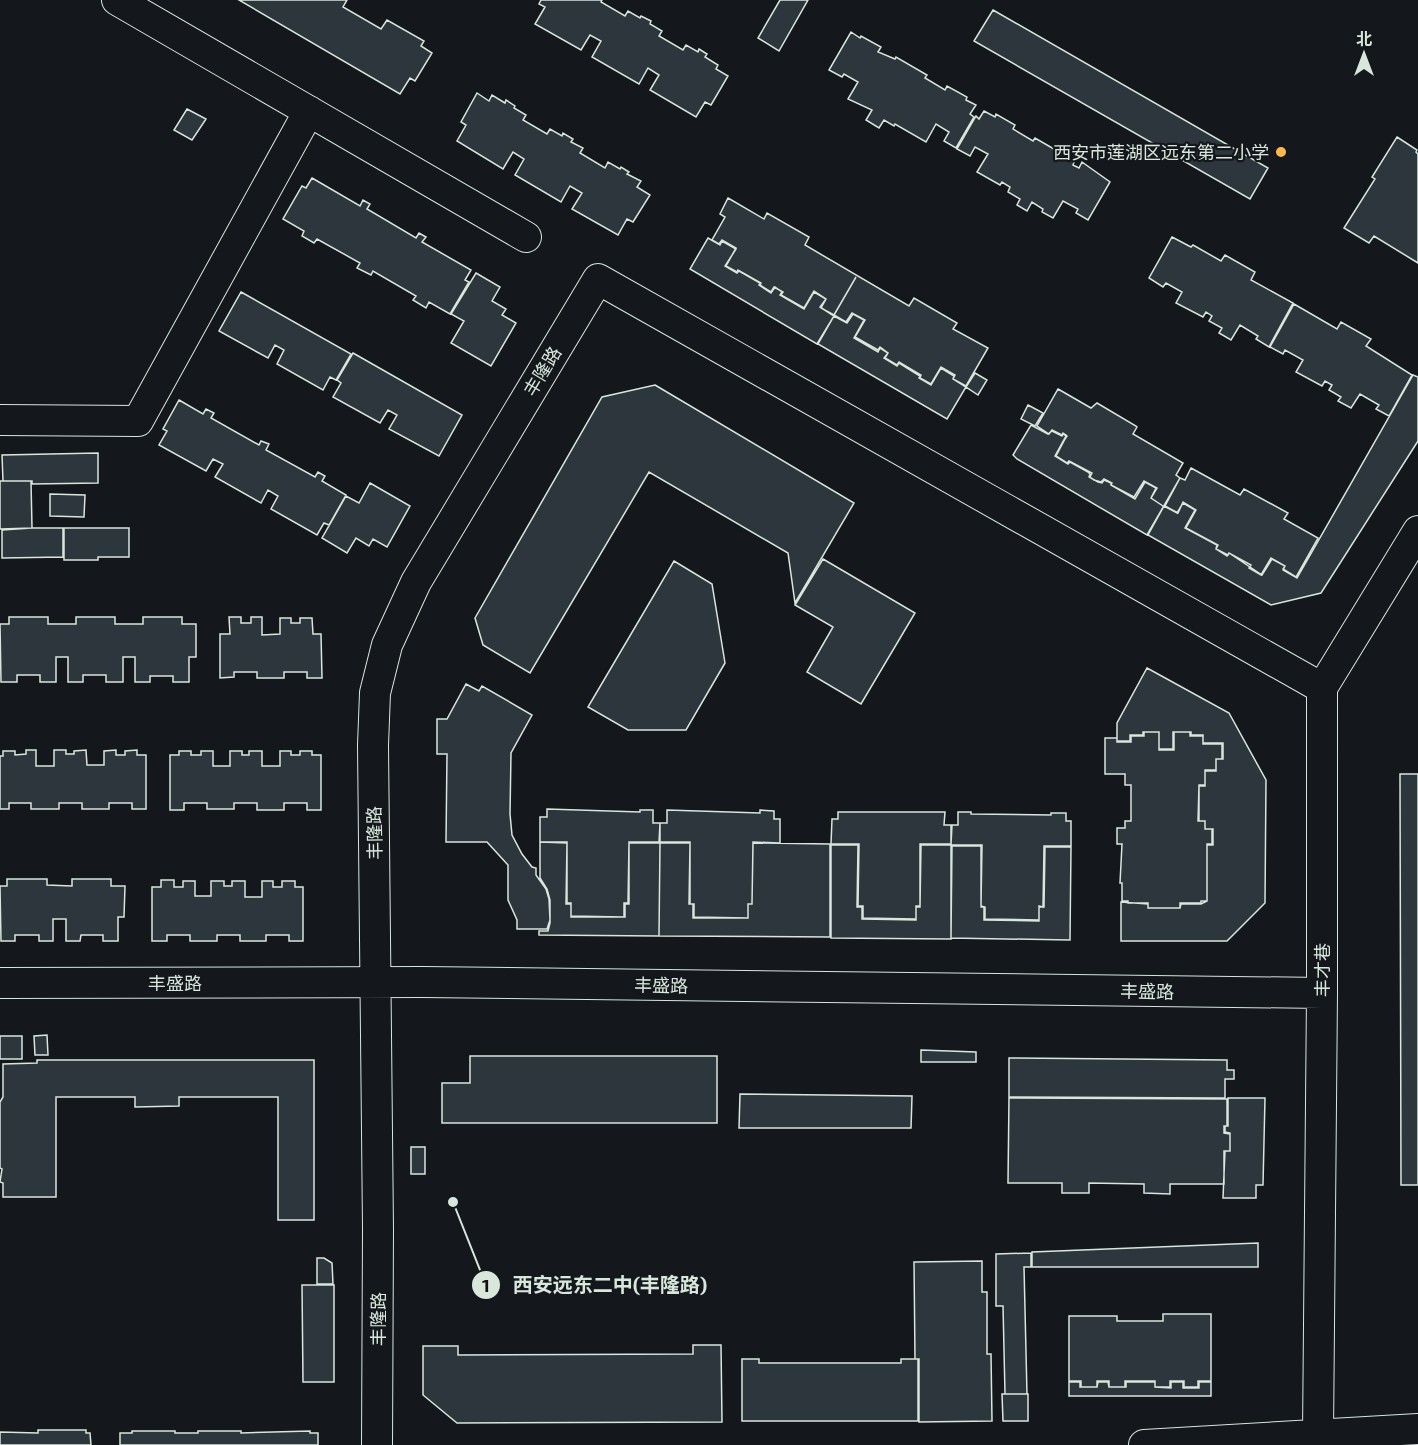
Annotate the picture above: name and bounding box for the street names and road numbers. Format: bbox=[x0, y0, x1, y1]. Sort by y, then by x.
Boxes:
street label: 丰隆路 bbox=[519, 342, 565, 400]
street label: 丰隆路 bbox=[363, 806, 385, 860]
street label: 丰才巷 bbox=[1311, 943, 1333, 997]
street label: 丰盛路 bbox=[148, 972, 202, 994]
street label: 丰盛路 bbox=[634, 974, 688, 996]
street label: 丰盛路 bbox=[1120, 980, 1174, 1002]
street label: 丰隆路 bbox=[367, 1292, 389, 1346]

